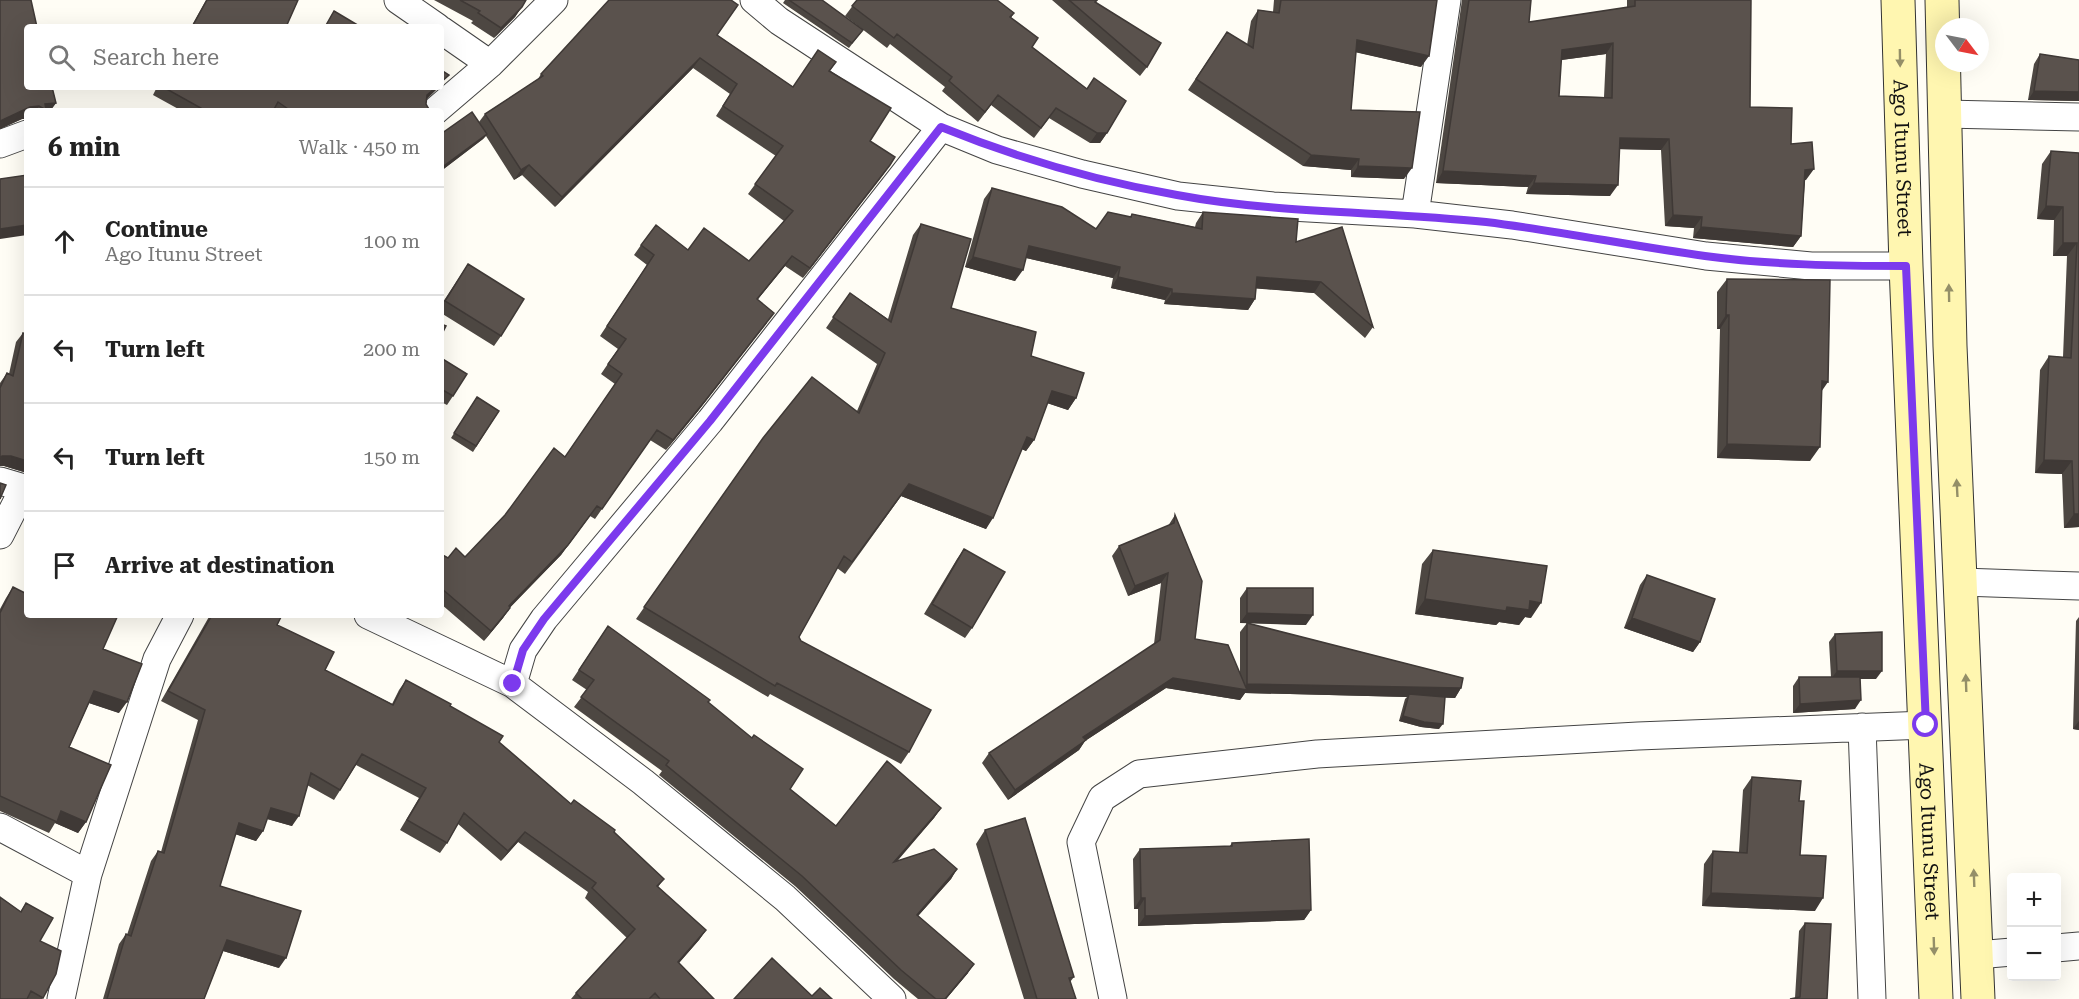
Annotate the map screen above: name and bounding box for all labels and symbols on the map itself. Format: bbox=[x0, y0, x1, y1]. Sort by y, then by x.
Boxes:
north arrow bbox=[1935, 18, 1989, 72]
one-way arrow bbox=[1895, 49, 1904, 68]
street label: Ago Itunu Street bbox=[1888, 79, 1917, 238]
one-way arrow bbox=[1944, 284, 1954, 303]
one-way arrow bbox=[1953, 478, 1962, 497]
route end bbox=[499, 670, 525, 696]
one-way arrow bbox=[1962, 673, 1971, 692]
route start bbox=[1912, 711, 1938, 737]
street label: Ago Itunu Street bbox=[1914, 762, 1945, 921]
one-way arrow bbox=[1969, 868, 1979, 887]
one-way arrow bbox=[1930, 936, 1939, 955]

